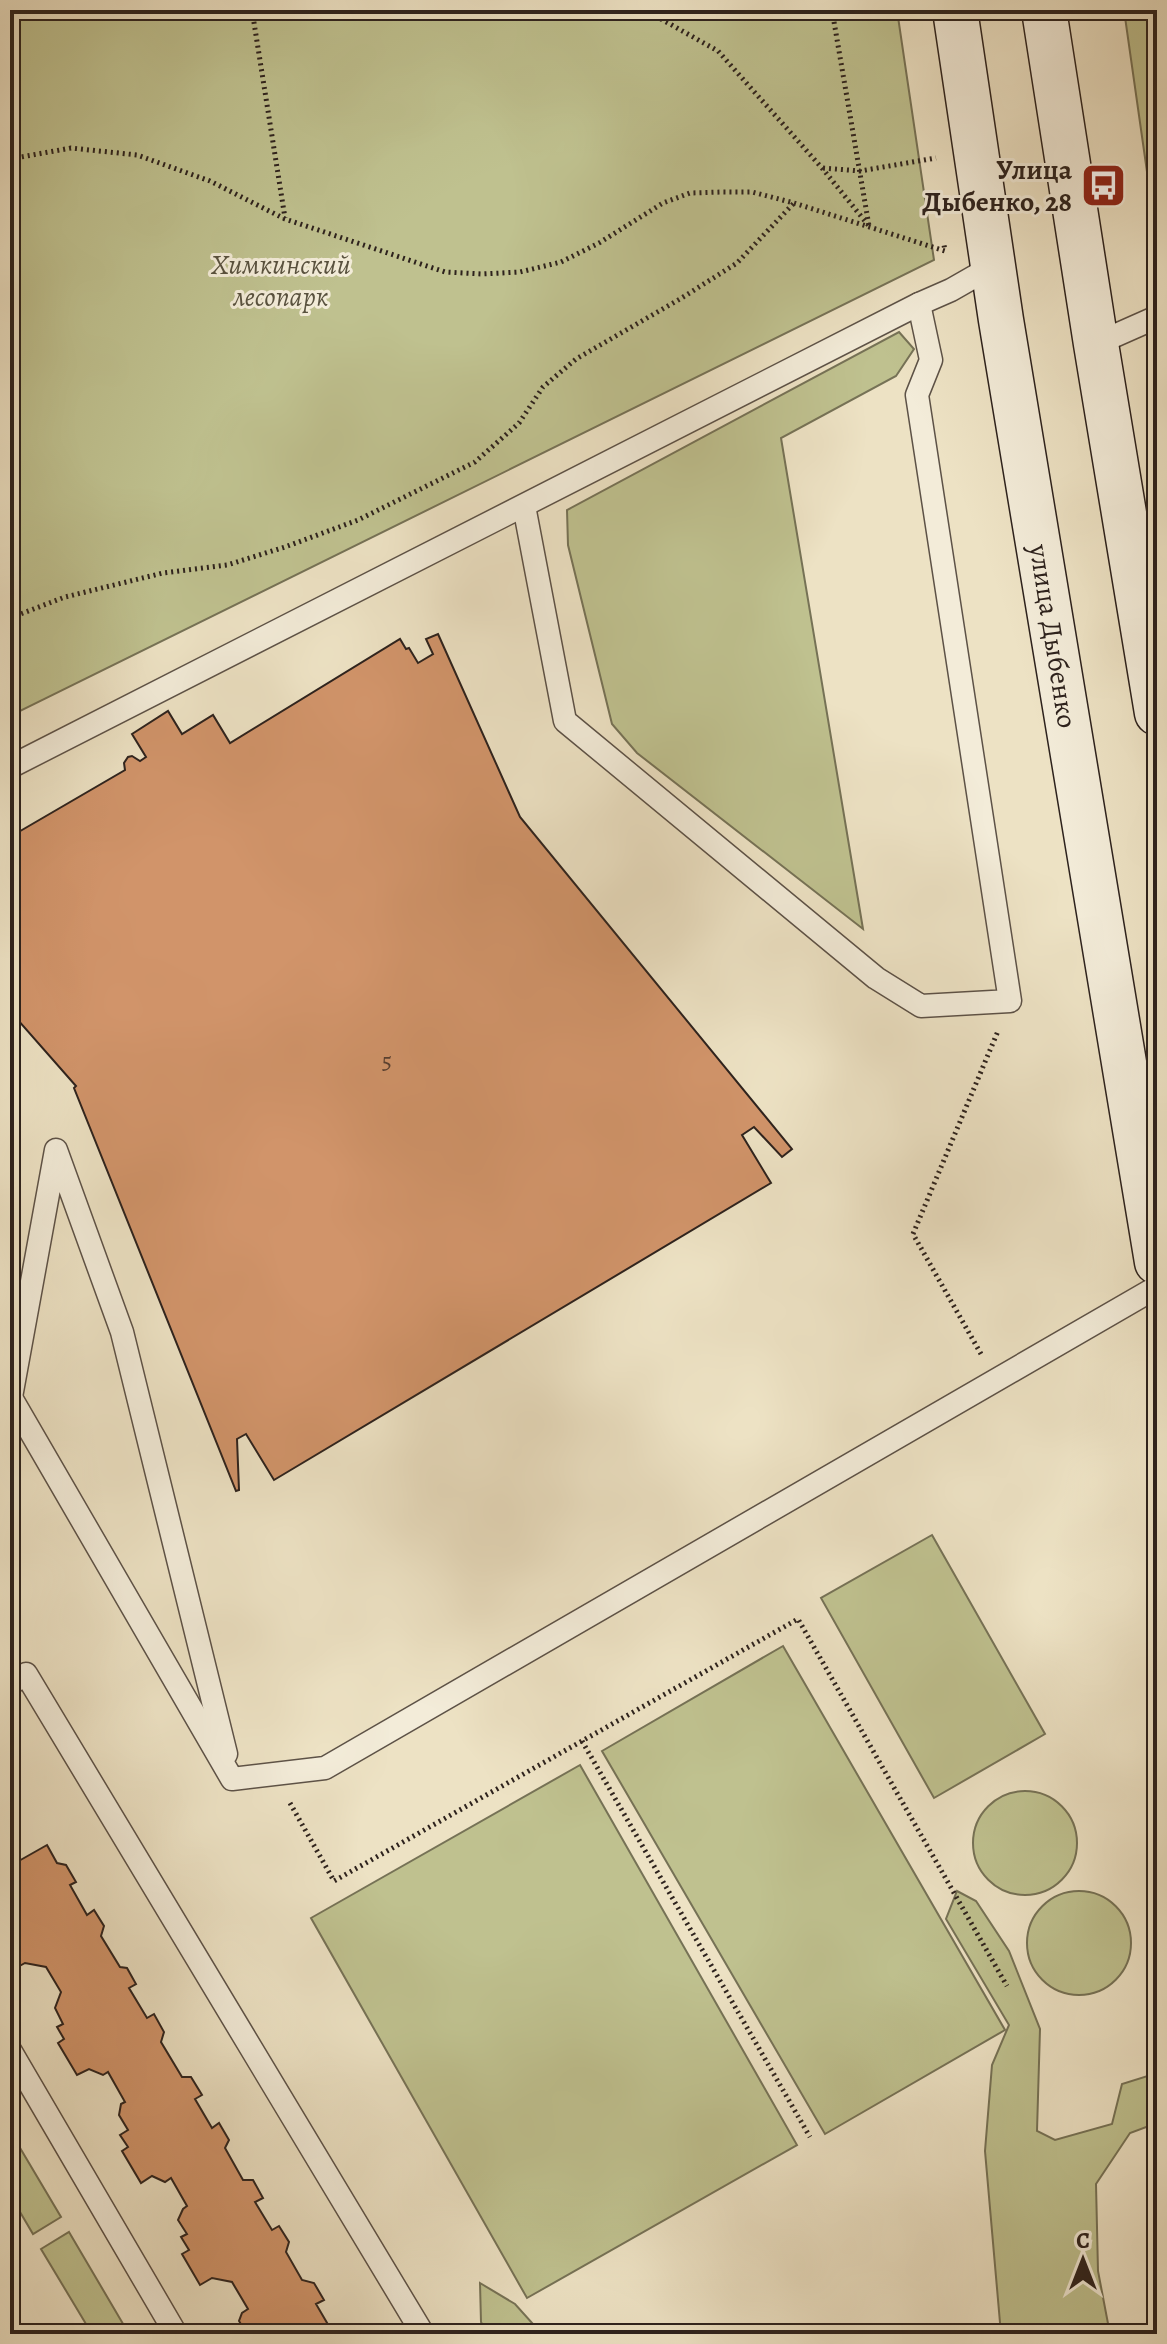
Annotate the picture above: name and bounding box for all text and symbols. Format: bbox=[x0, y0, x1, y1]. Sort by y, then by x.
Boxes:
place label: Улица Дыбенко, 28 bbox=[922, 151, 1073, 221]
bus stop icon: Улица Дыбенко, 28 bbox=[1079, 161, 1127, 209]
park label: Химкинский лесопарк bbox=[210, 246, 351, 316]
street label: улица Дыбенко bbox=[1020, 541, 1086, 731]
house number: 5 bbox=[382, 1045, 392, 1077]
north arrow bbox=[1043, 2220, 1123, 2300]
text: С bbox=[1076, 2226, 1090, 2256]

